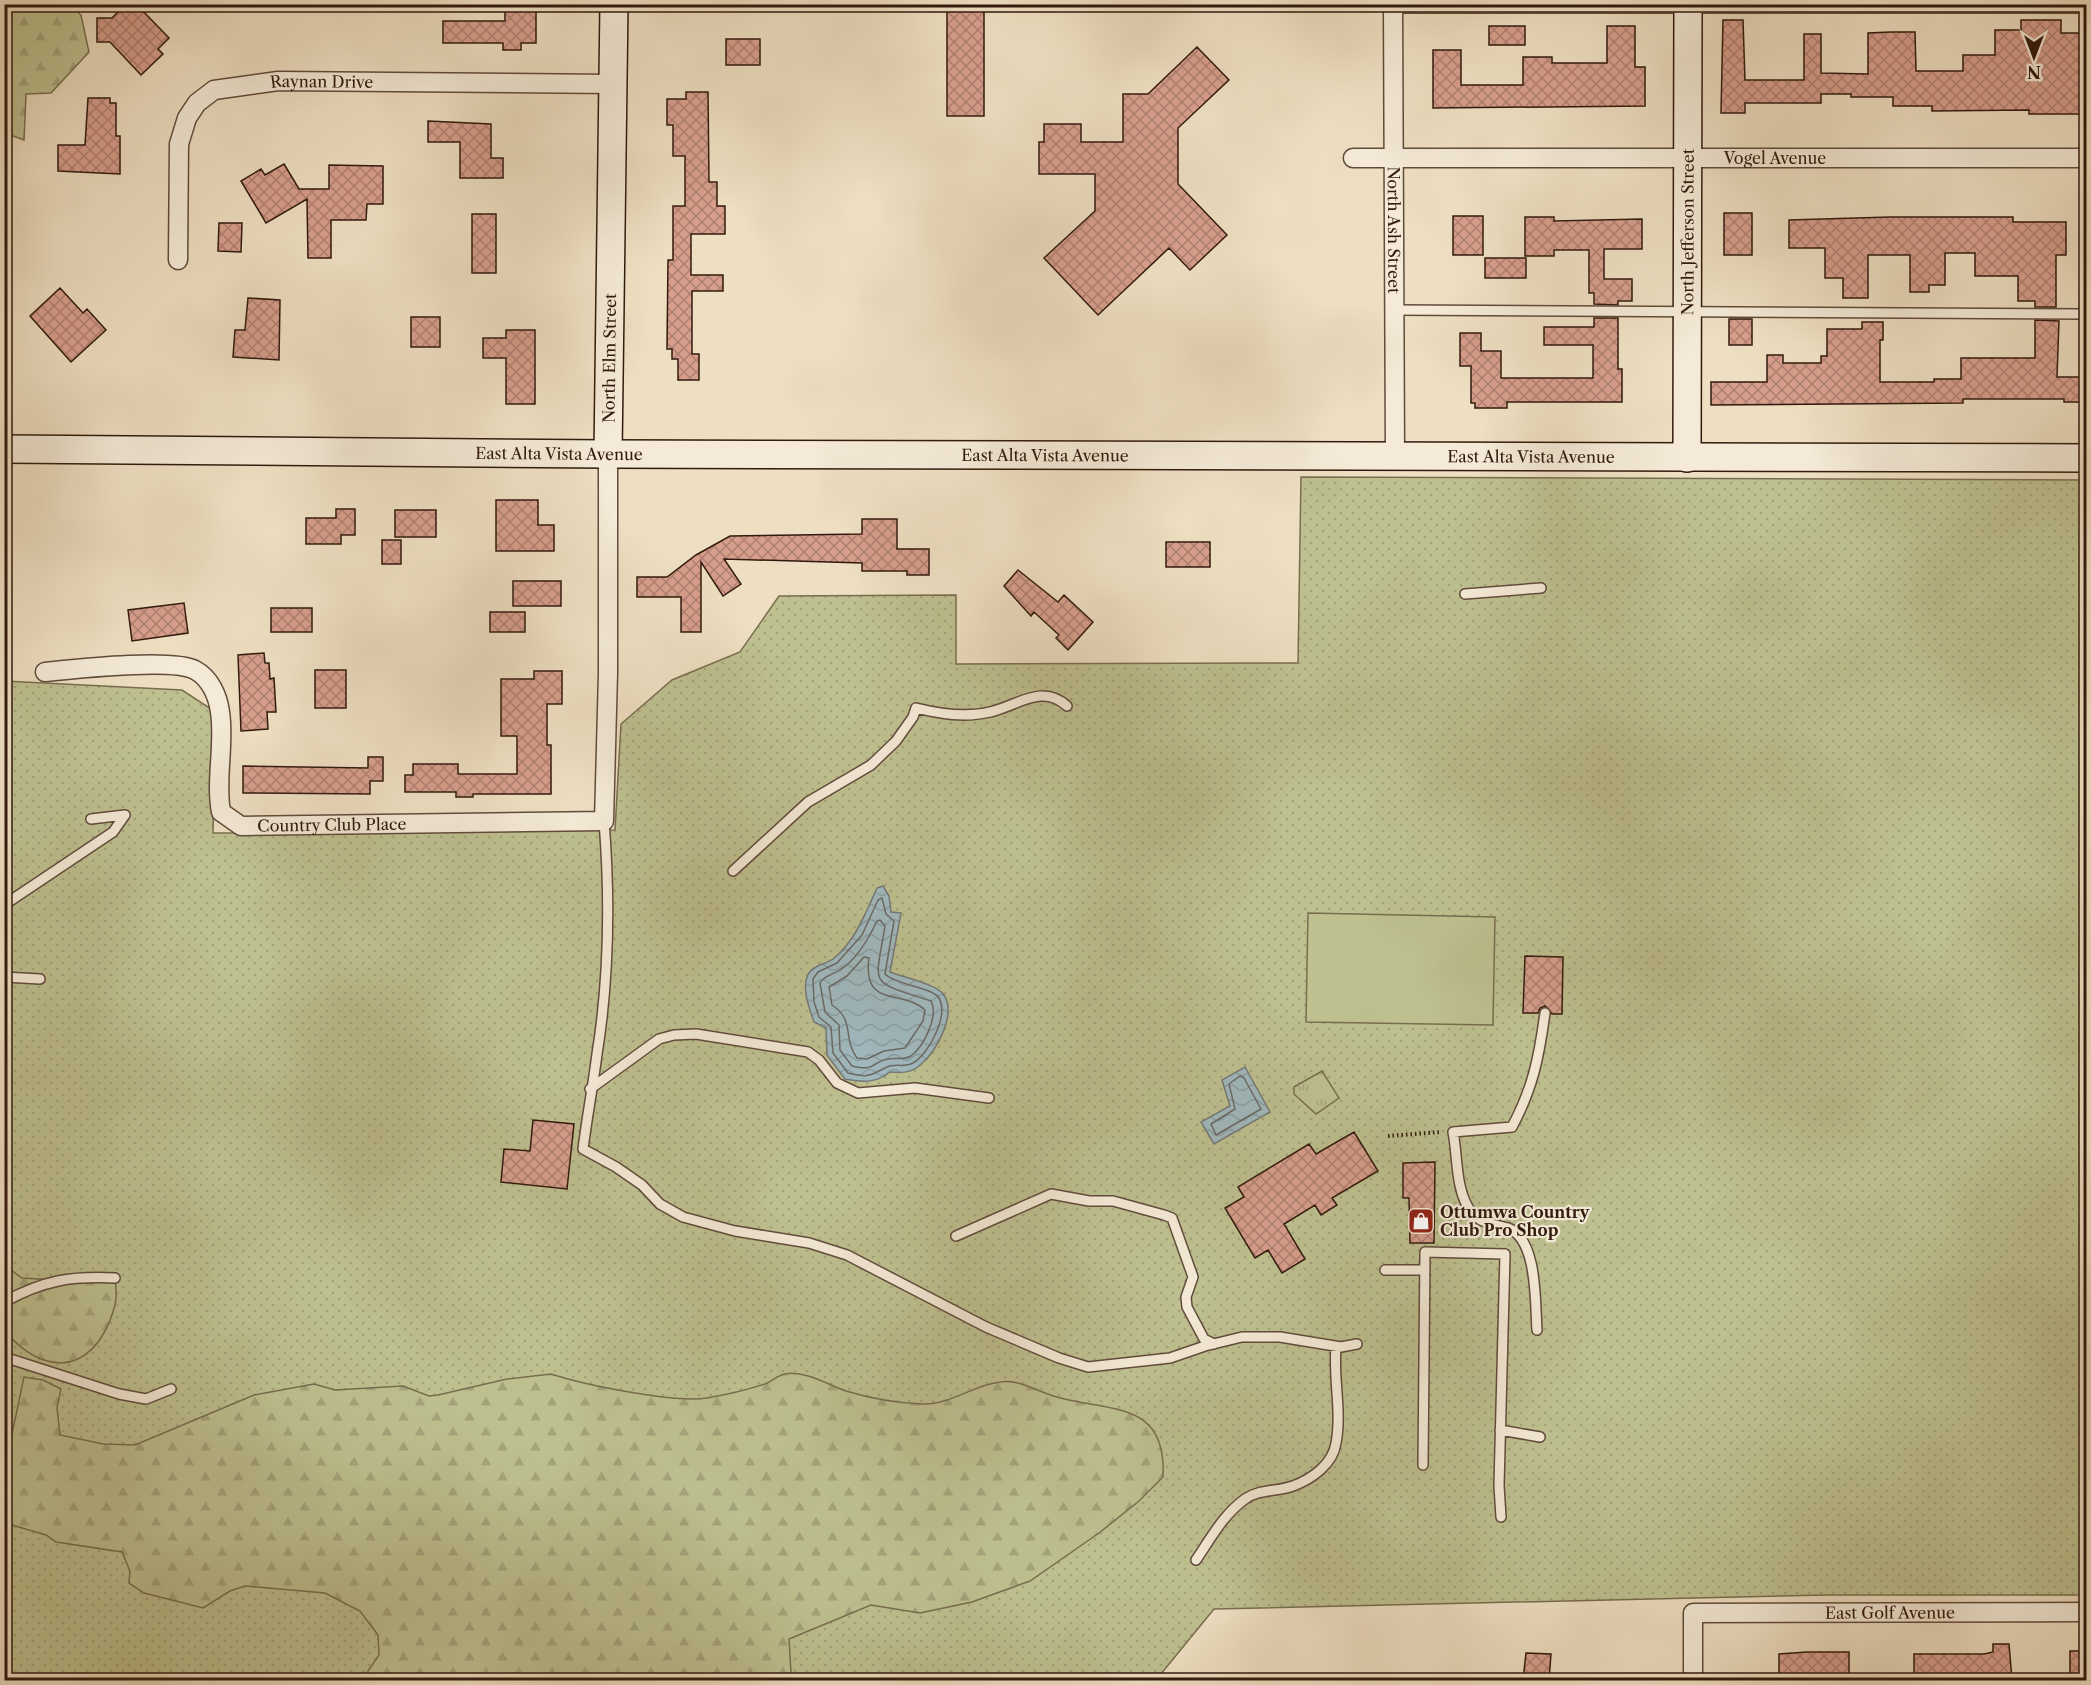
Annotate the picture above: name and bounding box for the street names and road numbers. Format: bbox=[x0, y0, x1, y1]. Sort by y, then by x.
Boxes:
street label: Raynan Drive bbox=[269, 70, 373, 92]
street label: North Jefferson Street bbox=[1677, 148, 1698, 315]
street label: Vogel Avenue bbox=[1723, 148, 1826, 168]
street label: North Ash Street bbox=[1384, 166, 1404, 294]
street label: North Elm Street bbox=[598, 293, 620, 423]
street label: East Alta Vista Avenue bbox=[475, 443, 643, 464]
street label: East Alta Vista Avenue bbox=[961, 445, 1129, 465]
street label: East Alta Vista Avenue bbox=[1447, 446, 1615, 467]
street label: Country Club Place bbox=[257, 814, 407, 836]
street label: East Golf Avenue bbox=[1825, 1602, 1955, 1623]

